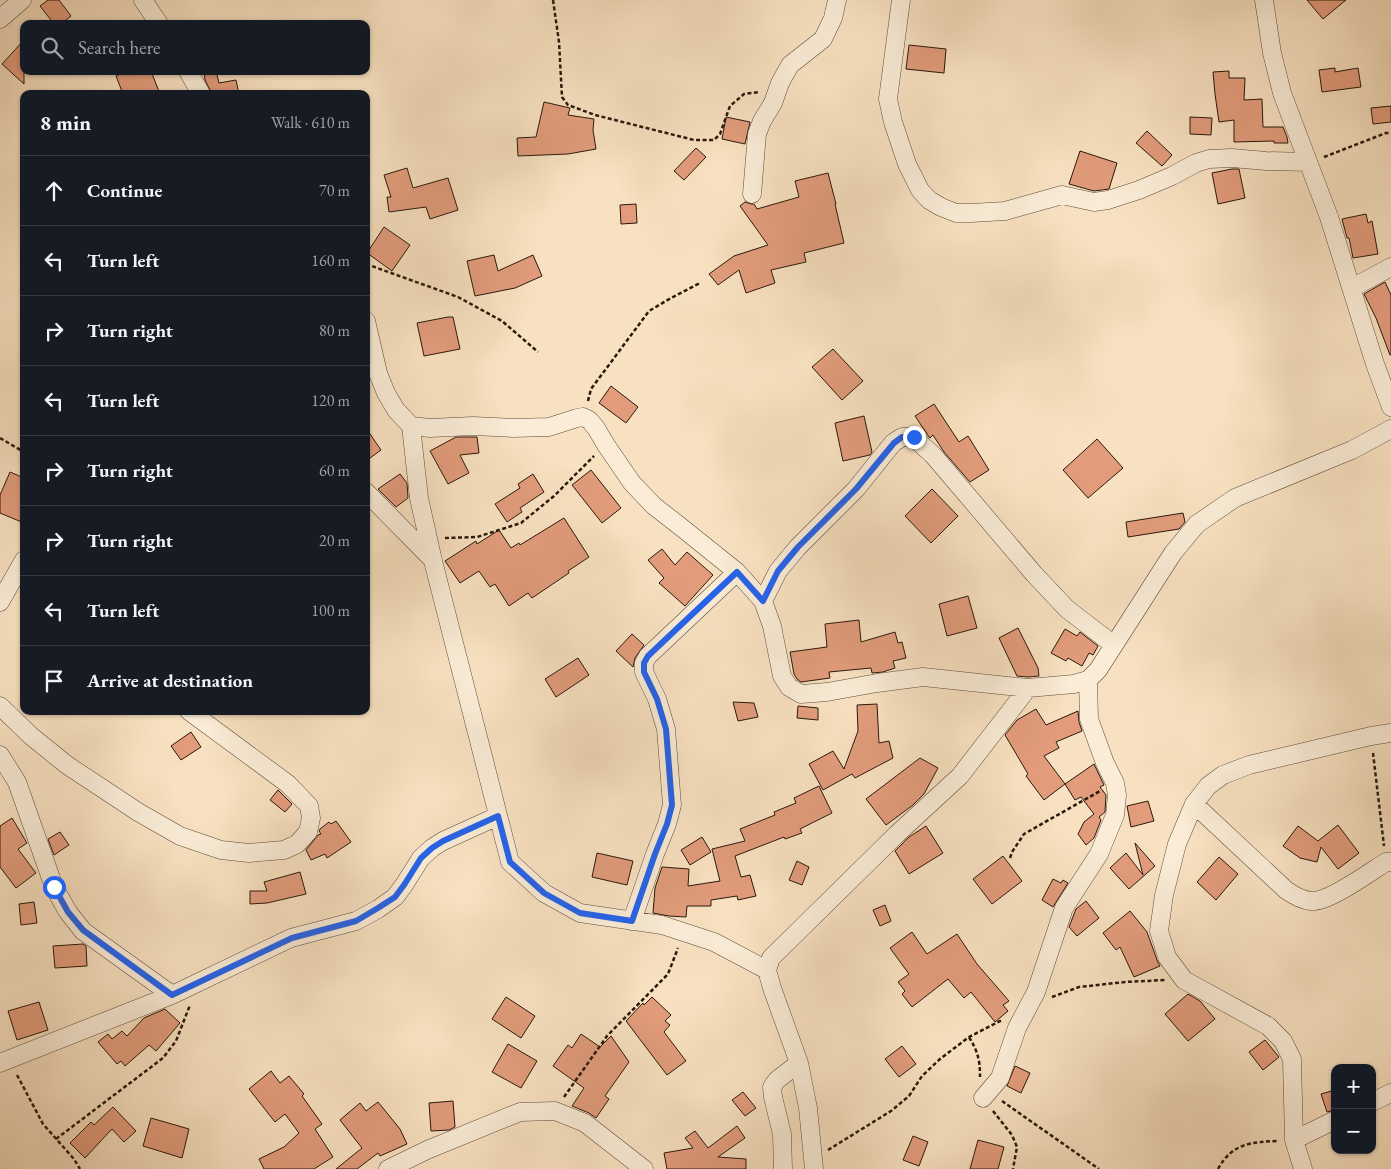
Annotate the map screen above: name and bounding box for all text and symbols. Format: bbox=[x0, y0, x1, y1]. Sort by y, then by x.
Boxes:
search box bbox=[20, 20, 370, 75]
icon: search bbox=[38, 34, 66, 62]
text: Search here bbox=[78, 35, 160, 60]
text: 8 min bbox=[40, 109, 91, 136]
text: Walk · 610 m bbox=[271, 112, 350, 133]
icon: ahead bbox=[40, 177, 68, 205]
text: Continue bbox=[87, 178, 162, 203]
text: 70 m bbox=[319, 180, 350, 201]
icon: left bbox=[40, 247, 68, 275]
text: Turn left bbox=[87, 248, 159, 273]
text: 160 m bbox=[311, 250, 350, 271]
icon: right bbox=[40, 317, 68, 345]
text: Turn right bbox=[87, 318, 173, 343]
text: 80 m bbox=[319, 320, 350, 341]
icon: left bbox=[40, 387, 68, 415]
text: Turn left bbox=[87, 388, 159, 413]
text: 120 m bbox=[311, 390, 350, 411]
route end bbox=[903, 426, 926, 449]
icon: right bbox=[40, 457, 68, 485]
text: Turn right bbox=[87, 458, 173, 483]
text: 60 m bbox=[319, 460, 350, 481]
icon: right bbox=[40, 527, 68, 555]
text: Turn right bbox=[87, 528, 173, 553]
text: 20 m bbox=[319, 530, 350, 551]
icon: left bbox=[40, 597, 68, 625]
text: Turn left bbox=[87, 598, 159, 623]
text: 100 m bbox=[311, 600, 350, 621]
icon: arrive bbox=[40, 667, 68, 695]
text: Arrive at destination bbox=[87, 668, 253, 693]
route start bbox=[43, 876, 66, 899]
map controls bbox=[1331, 1064, 1376, 1154]
button: + bbox=[1331, 1064, 1376, 1109]
button: − bbox=[1331, 1109, 1376, 1154]

